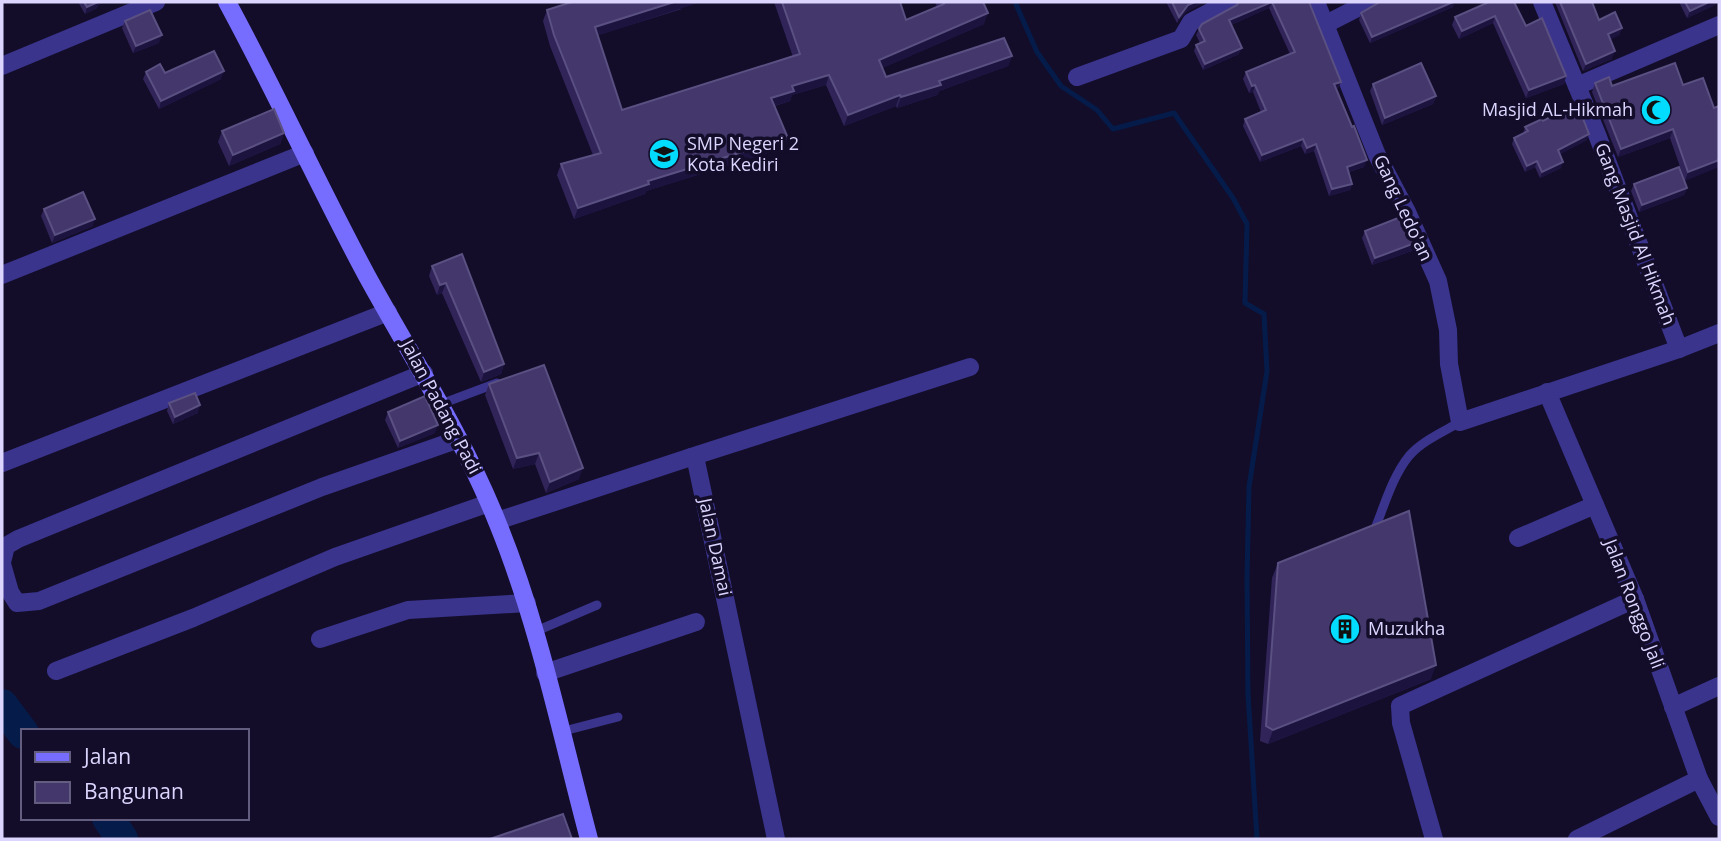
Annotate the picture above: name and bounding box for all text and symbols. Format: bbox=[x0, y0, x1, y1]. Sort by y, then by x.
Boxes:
mosque icon: Masjid AL-Hikmah bbox=[1639, 93, 1673, 127]
place label: Masjid AL-Hikmah bbox=[1482, 97, 1633, 121]
place label: SMP Negeri 2 Kota Kediri bbox=[687, 131, 799, 176]
school or university icon: SMP Negeri 2 Kota Kediri bbox=[647, 137, 681, 171]
street label: Gang Masjid Al Hikmah bbox=[1590, 139, 1682, 328]
street label: Gang Ledo'an bbox=[1369, 150, 1439, 265]
street label: Jalan Padang Padi bbox=[395, 333, 487, 478]
street label: Jalan Damai bbox=[693, 494, 738, 598]
street label: Jalan Ronggo Jali bbox=[1598, 533, 1671, 672]
building icon: Muzukha bbox=[1328, 612, 1362, 646]
place label: Muzukha bbox=[1368, 616, 1445, 640]
legend bbox=[21, 729, 248, 820]
text: Jalan bbox=[82, 742, 131, 770]
text: Bangunan bbox=[84, 777, 184, 805]

